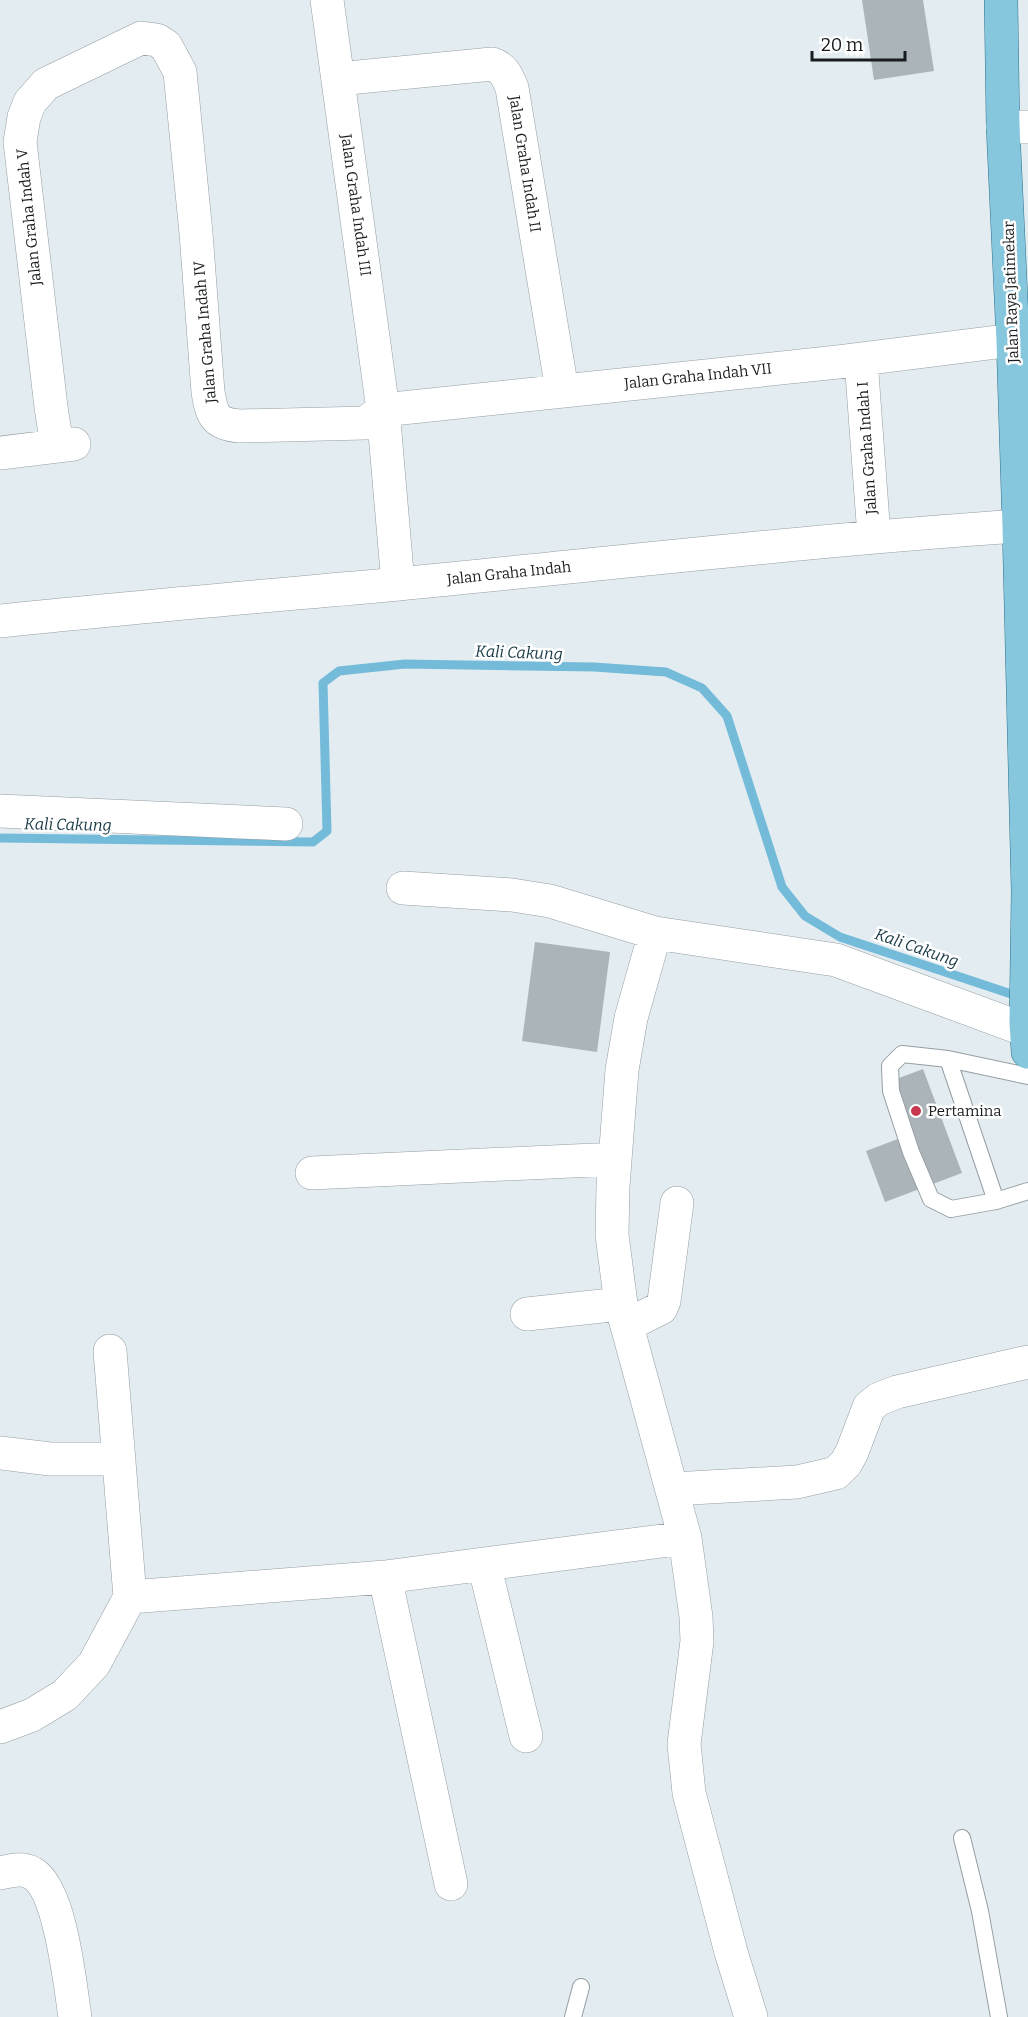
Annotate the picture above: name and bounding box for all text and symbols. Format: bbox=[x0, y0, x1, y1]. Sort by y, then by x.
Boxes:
scale bar bbox=[812, 24, 905, 62]
text: 20 m bbox=[821, 34, 863, 56]
street label: Jalan Graha Indah II bbox=[505, 93, 545, 234]
street label: Jalan Graha Indah III bbox=[337, 132, 375, 277]
street label: Jalan Graha Indah V bbox=[13, 147, 45, 288]
street label: Jalan Raya Jatimekar bbox=[1000, 220, 1023, 364]
street label: Jalan Graha Indah IV bbox=[190, 259, 220, 405]
street label: Jalan Graha Indah VII bbox=[622, 359, 773, 393]
street label: Jalan Graha Indah I bbox=[853, 381, 881, 516]
street label: Jalan Graha Indah bbox=[445, 557, 573, 589]
water label: Kali Cakung bbox=[475, 641, 563, 664]
water label: Kali Cakung bbox=[24, 814, 112, 835]
water label: Kali Cakung bbox=[872, 924, 961, 971]
place label: Pertamina bbox=[928, 1102, 1002, 1120]
marker: Pertamina bbox=[909, 1104, 923, 1118]

